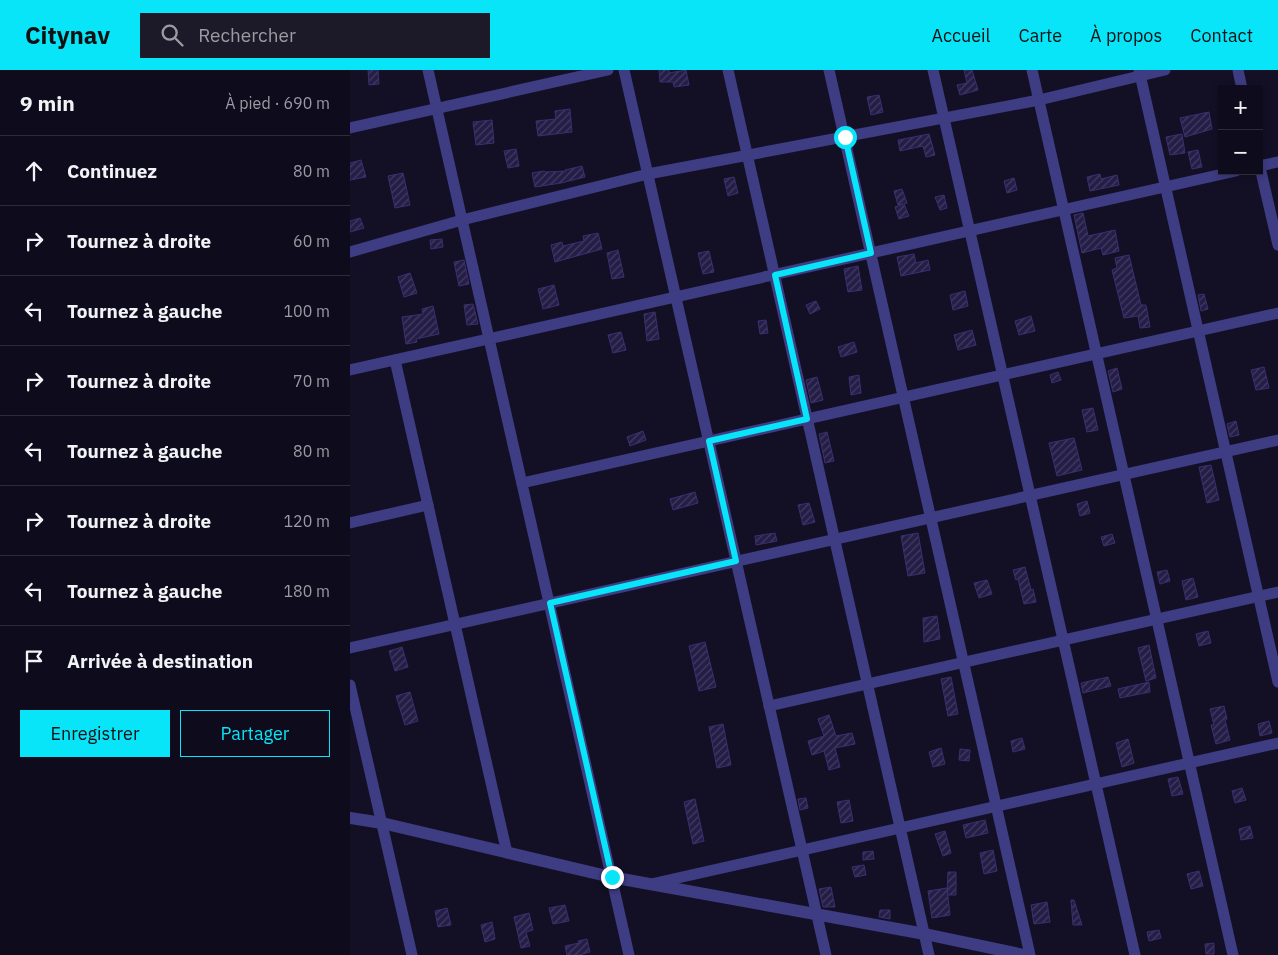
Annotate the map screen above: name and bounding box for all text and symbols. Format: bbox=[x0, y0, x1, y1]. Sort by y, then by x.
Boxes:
search box bbox=[140, 13, 490, 58]
text: Citynav bbox=[25, 19, 110, 51]
icon: search bbox=[158, 21, 186, 49]
text: Rechercher bbox=[198, 23, 296, 47]
text: Accueil bbox=[931, 24, 990, 47]
text: Carte bbox=[1018, 24, 1062, 47]
text: À propos bbox=[1090, 24, 1162, 47]
text: Contact bbox=[1190, 24, 1253, 47]
map controls bbox=[1218, 85, 1263, 175]
button: + bbox=[1218, 85, 1263, 130]
text: 9 min bbox=[20, 89, 75, 117]
text: À pied · 690 m bbox=[225, 93, 330, 113]
route start bbox=[834, 126, 857, 149]
button: − bbox=[1218, 130, 1263, 175]
icon: ahead bbox=[20, 157, 48, 185]
text: Continuez bbox=[67, 159, 157, 183]
text: 80 m bbox=[293, 161, 330, 181]
icon: right bbox=[20, 227, 48, 255]
text: Tournez à droite bbox=[67, 229, 211, 253]
text: 60 m bbox=[293, 231, 330, 251]
icon: left bbox=[20, 297, 48, 325]
text: Tournez à gauche bbox=[67, 299, 223, 323]
text: 100 m bbox=[283, 301, 330, 321]
icon: right bbox=[20, 367, 48, 395]
text: Tournez à droite bbox=[67, 369, 211, 393]
text: 70 m bbox=[293, 371, 330, 391]
icon: left bbox=[20, 437, 48, 465]
text: Tournez à gauche bbox=[67, 439, 223, 463]
text: 80 m bbox=[293, 441, 330, 461]
icon: right bbox=[20, 507, 48, 535]
text: Tournez à droite bbox=[67, 509, 211, 533]
text: 120 m bbox=[283, 511, 330, 531]
icon: left bbox=[20, 577, 48, 605]
text: Tournez à gauche bbox=[67, 579, 223, 603]
text: 180 m bbox=[283, 581, 330, 601]
icon: arrive bbox=[20, 647, 48, 675]
text: Arrivée à destination bbox=[67, 649, 253, 673]
button: Enregistrer bbox=[20, 710, 170, 757]
button: Partager bbox=[180, 710, 330, 757]
route end bbox=[601, 866, 624, 889]

